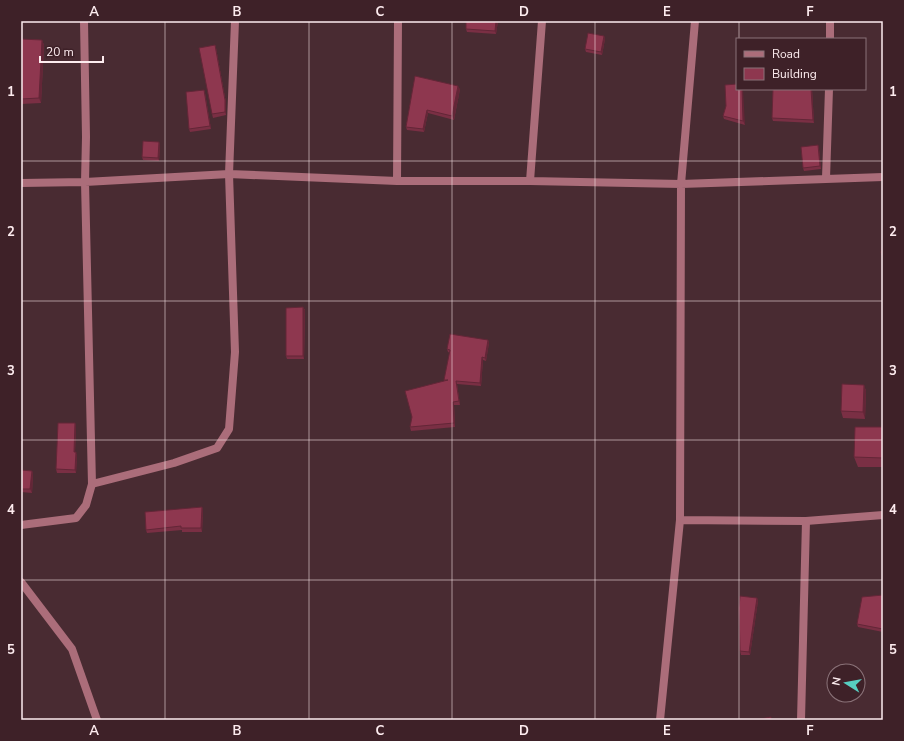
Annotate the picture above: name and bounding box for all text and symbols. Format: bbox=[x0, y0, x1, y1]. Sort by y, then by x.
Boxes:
text: A bbox=[89, 3, 99, 21]
text: B bbox=[233, 3, 242, 21]
text: C bbox=[376, 3, 385, 21]
text: D bbox=[519, 3, 529, 21]
text: E bbox=[663, 3, 671, 21]
text: F bbox=[806, 3, 814, 21]
scale bar bbox=[40, 38, 103, 64]
legend bbox=[736, 38, 866, 90]
text: 20 m bbox=[46, 44, 74, 60]
text: Road bbox=[772, 46, 800, 62]
text: Building bbox=[772, 66, 817, 82]
text: 1 bbox=[7, 83, 15, 101]
text: 1 bbox=[889, 83, 897, 101]
text: 2 bbox=[7, 223, 15, 241]
text: 2 bbox=[889, 223, 897, 241]
text: 3 bbox=[7, 362, 15, 380]
text: 3 bbox=[889, 362, 897, 380]
text: 4 bbox=[7, 501, 15, 519]
text: 4 bbox=[889, 501, 897, 519]
text: 5 bbox=[7, 641, 15, 659]
text: 5 bbox=[889, 641, 897, 659]
north arrow bbox=[826, 663, 866, 703]
text: N bbox=[829, 676, 845, 687]
text: A bbox=[89, 722, 99, 740]
text: B bbox=[233, 722, 242, 740]
text: C bbox=[376, 722, 385, 740]
text: D bbox=[519, 722, 529, 740]
text: E bbox=[663, 722, 671, 740]
text: F bbox=[806, 722, 814, 740]

